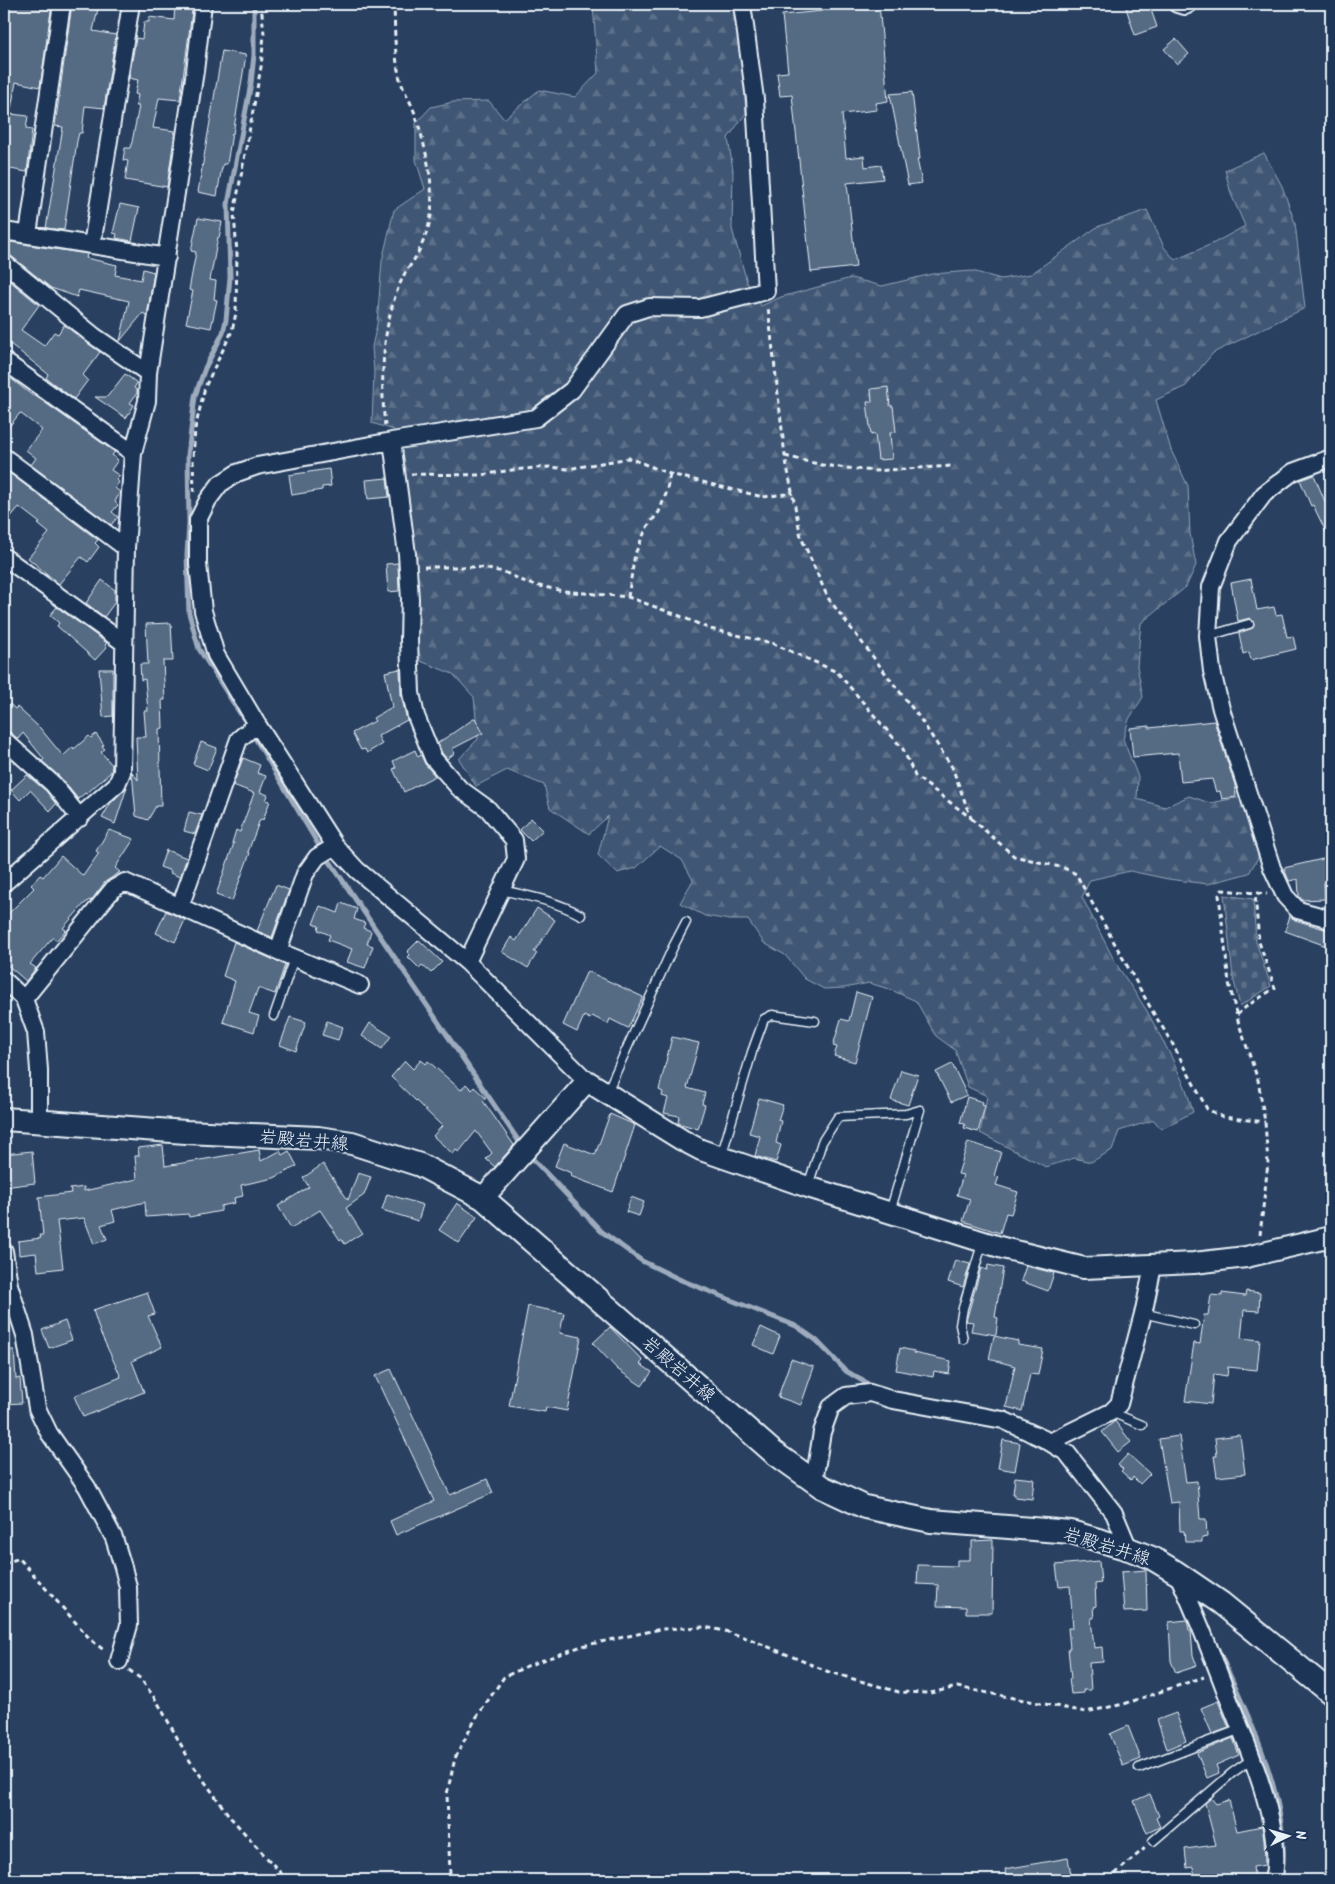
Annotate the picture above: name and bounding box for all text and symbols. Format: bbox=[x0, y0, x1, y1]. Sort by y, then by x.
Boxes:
street label: 岩殿岩井線 bbox=[258, 1123, 350, 1160]
street label: 岩殿岩井線 bbox=[635, 1330, 721, 1411]
street label: 岩殿岩井線 bbox=[1059, 1520, 1154, 1574]
north arrow bbox=[1262, 1812, 1312, 1862]
text: N bbox=[1289, 1830, 1311, 1840]

